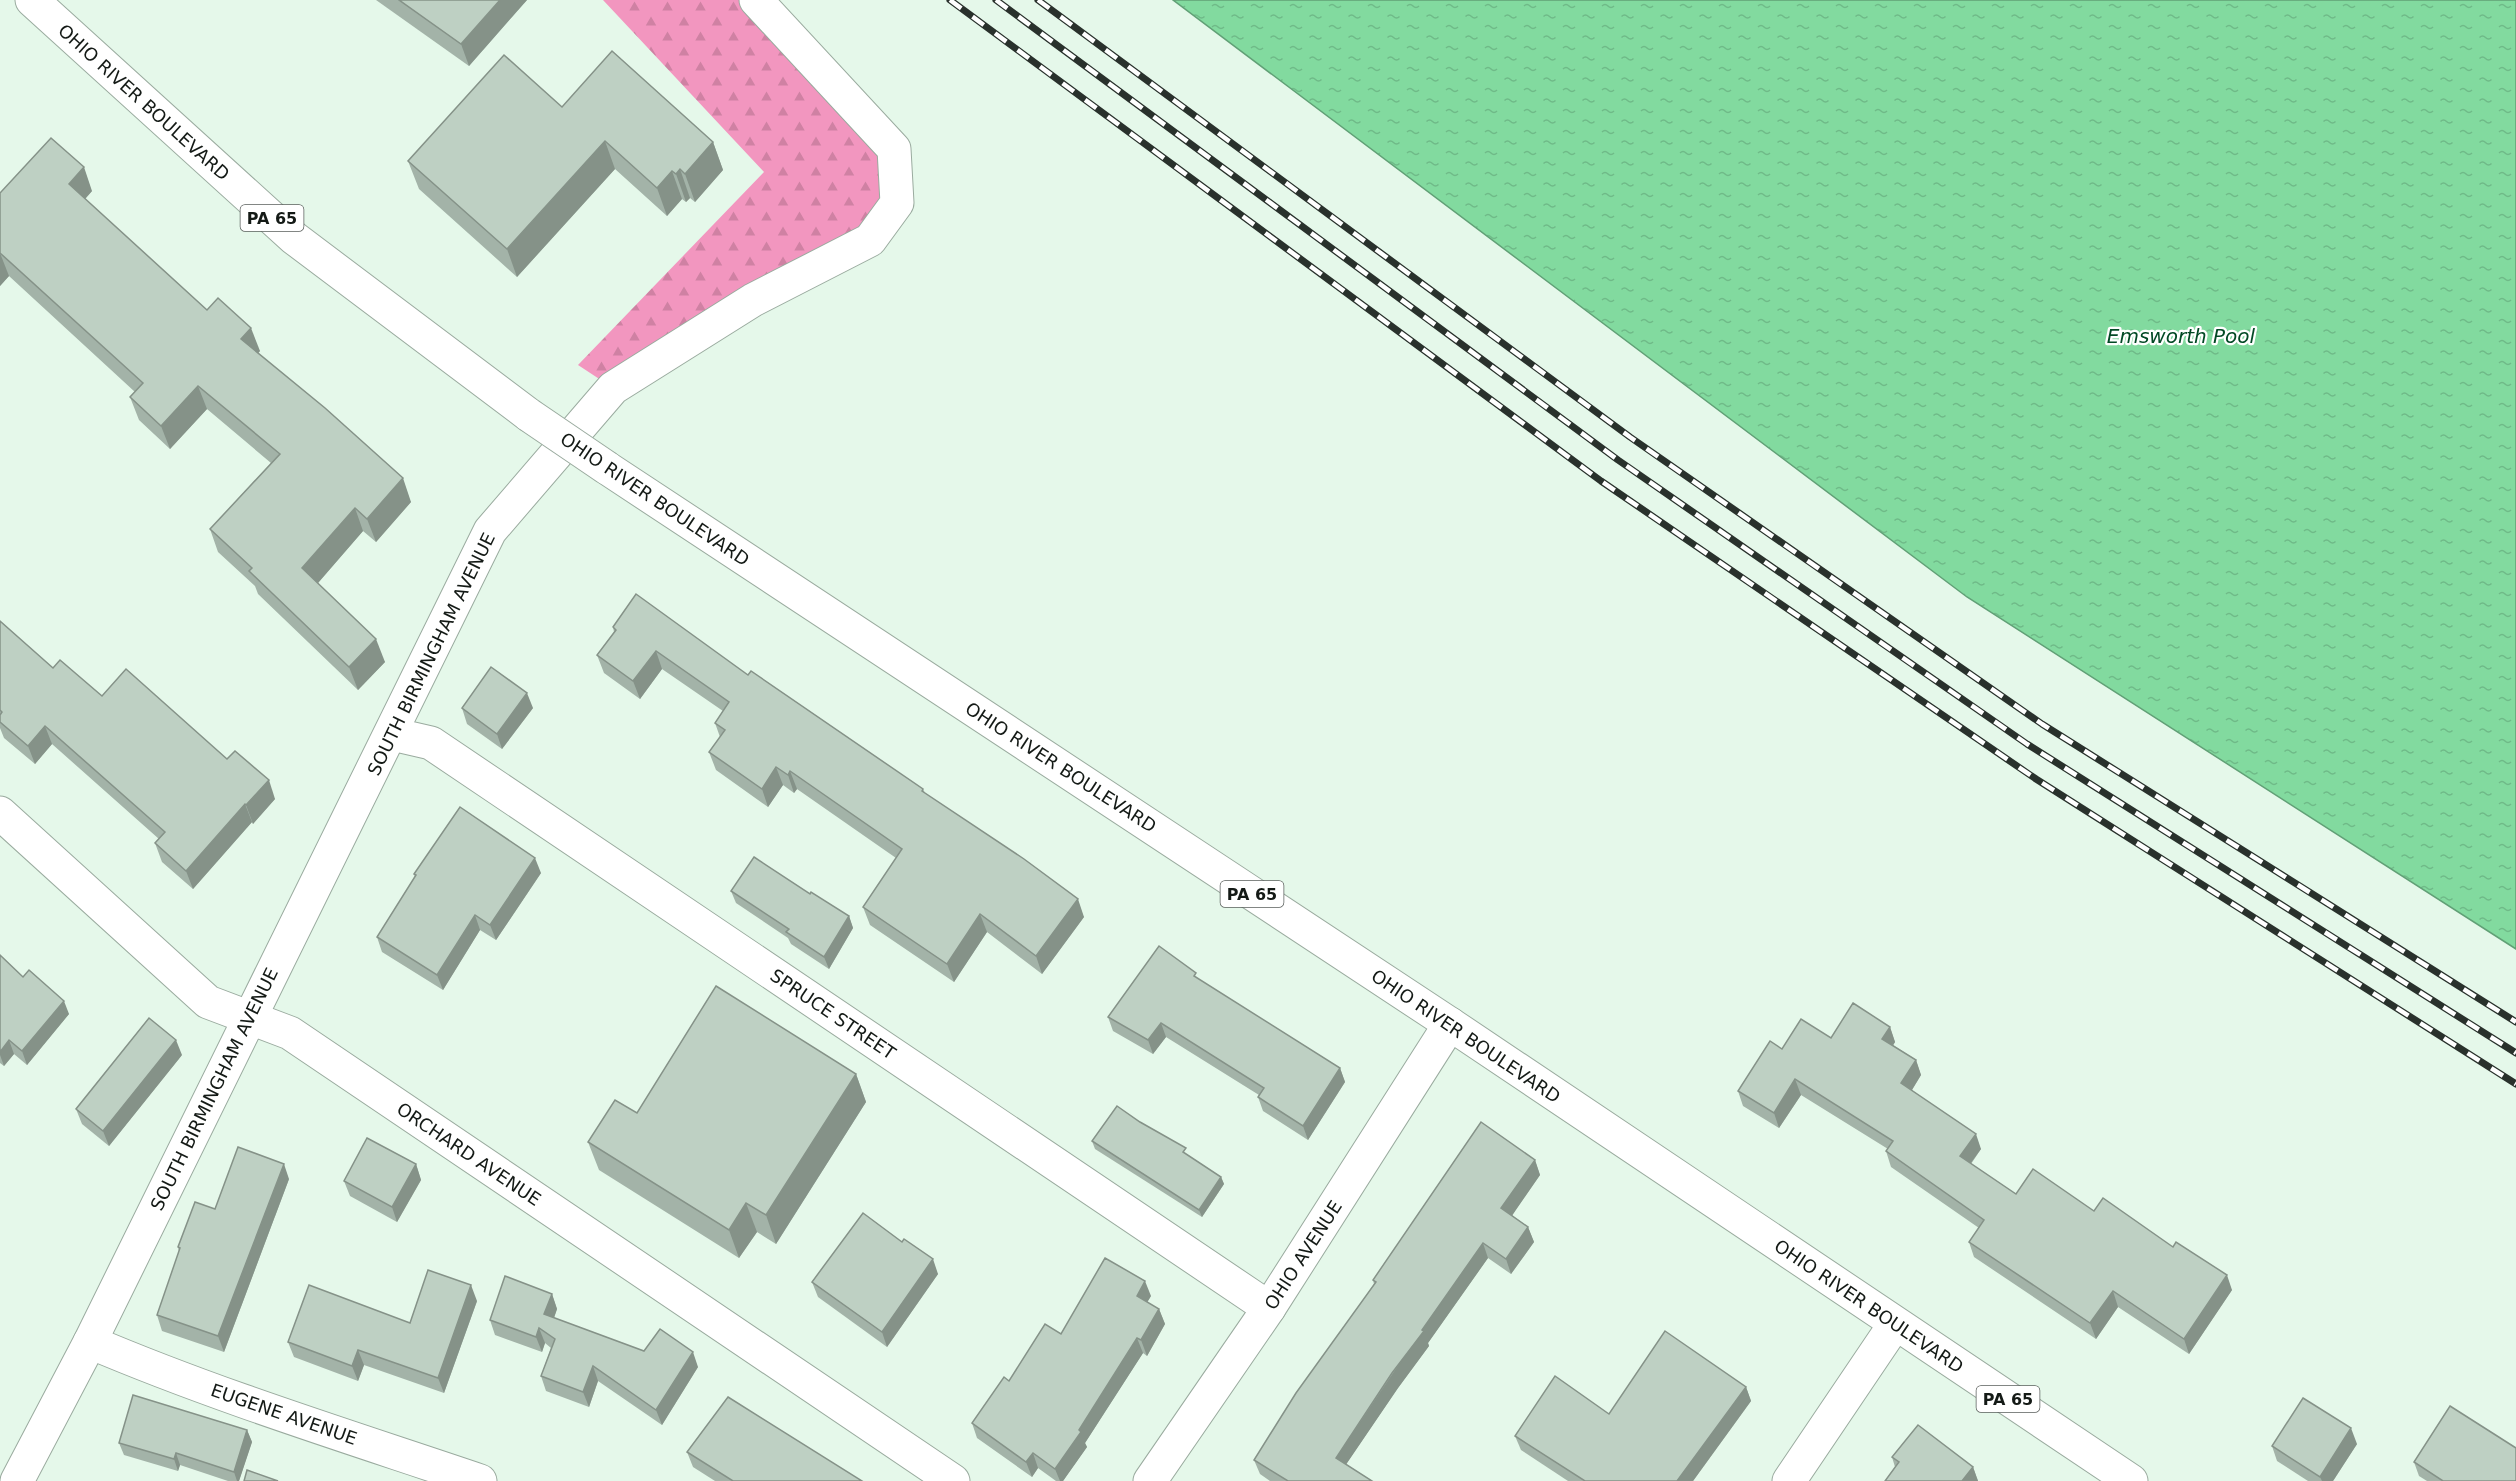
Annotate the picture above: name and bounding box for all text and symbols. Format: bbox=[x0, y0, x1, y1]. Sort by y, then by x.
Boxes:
street label: OHIO RIVER BOULEVARD bbox=[54, 20, 234, 184]
road number: PA 65 bbox=[240, 205, 304, 231]
water label: Emsworth Pool bbox=[2107, 324, 2256, 348]
street label: OHIO RIVER BOULEVARD bbox=[557, 428, 753, 570]
street label: SOUTH BIRMINGHAM AVENUE bbox=[363, 529, 499, 779]
street label: OHIO RIVER BOULEVARD bbox=[962, 697, 1160, 837]
road number: PA 65 bbox=[1220, 881, 1284, 907]
street label: SOUTH BIRMINGHAM AVENUE bbox=[146, 964, 282, 1214]
street label: SPRUCE STREET bbox=[766, 964, 900, 1064]
street label: OHIO RIVER BOULEVARD bbox=[1368, 965, 1564, 1107]
street label: ORCHARD AVENUE bbox=[393, 1098, 545, 1210]
street label: OHIO AVENUE bbox=[1260, 1197, 1346, 1313]
street label: OHIO RIVER BOULEVARD bbox=[1771, 1235, 1967, 1377]
street label: EUGENE AVENUE bbox=[208, 1379, 360, 1449]
road number: PA 65 bbox=[1976, 1386, 2040, 1412]

